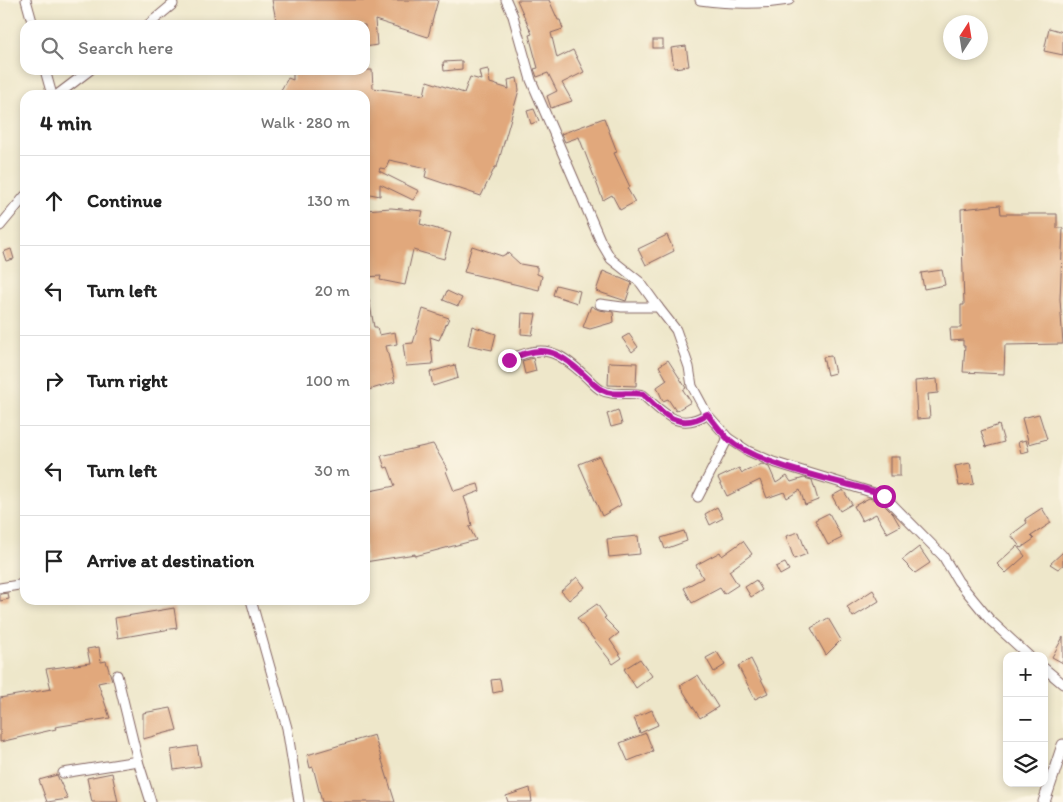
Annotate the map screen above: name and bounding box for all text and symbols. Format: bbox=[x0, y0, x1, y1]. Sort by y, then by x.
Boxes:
north arrow bbox=[943, 15, 988, 60]
search box bbox=[20, 20, 370, 75]
icon: search bbox=[38, 34, 66, 62]
text: Search here bbox=[78, 36, 173, 59]
text: 4 min bbox=[40, 110, 92, 135]
text: Walk · 280 m bbox=[261, 113, 350, 132]
icon: ahead bbox=[40, 187, 68, 215]
text: Continue bbox=[87, 189, 162, 212]
text: 130 m bbox=[307, 191, 350, 210]
icon: left bbox=[40, 277, 68, 305]
text: Turn left bbox=[87, 279, 157, 302]
text: 20 m bbox=[315, 281, 350, 300]
route end bbox=[498, 349, 521, 372]
icon: right bbox=[40, 367, 68, 395]
text: Turn right bbox=[87, 369, 168, 392]
text: 100 m bbox=[306, 371, 350, 390]
icon: left bbox=[40, 457, 68, 485]
text: Turn left bbox=[87, 459, 157, 482]
text: 30 m bbox=[314, 461, 350, 480]
route start bbox=[873, 485, 896, 508]
icon: arrive bbox=[40, 547, 68, 575]
text: Arrive at destination bbox=[87, 549, 254, 572]
map controls bbox=[1003, 652, 1048, 787]
button: + bbox=[1003, 652, 1048, 697]
button: − bbox=[1003, 697, 1048, 742]
button: layers bbox=[1003, 742, 1048, 787]

